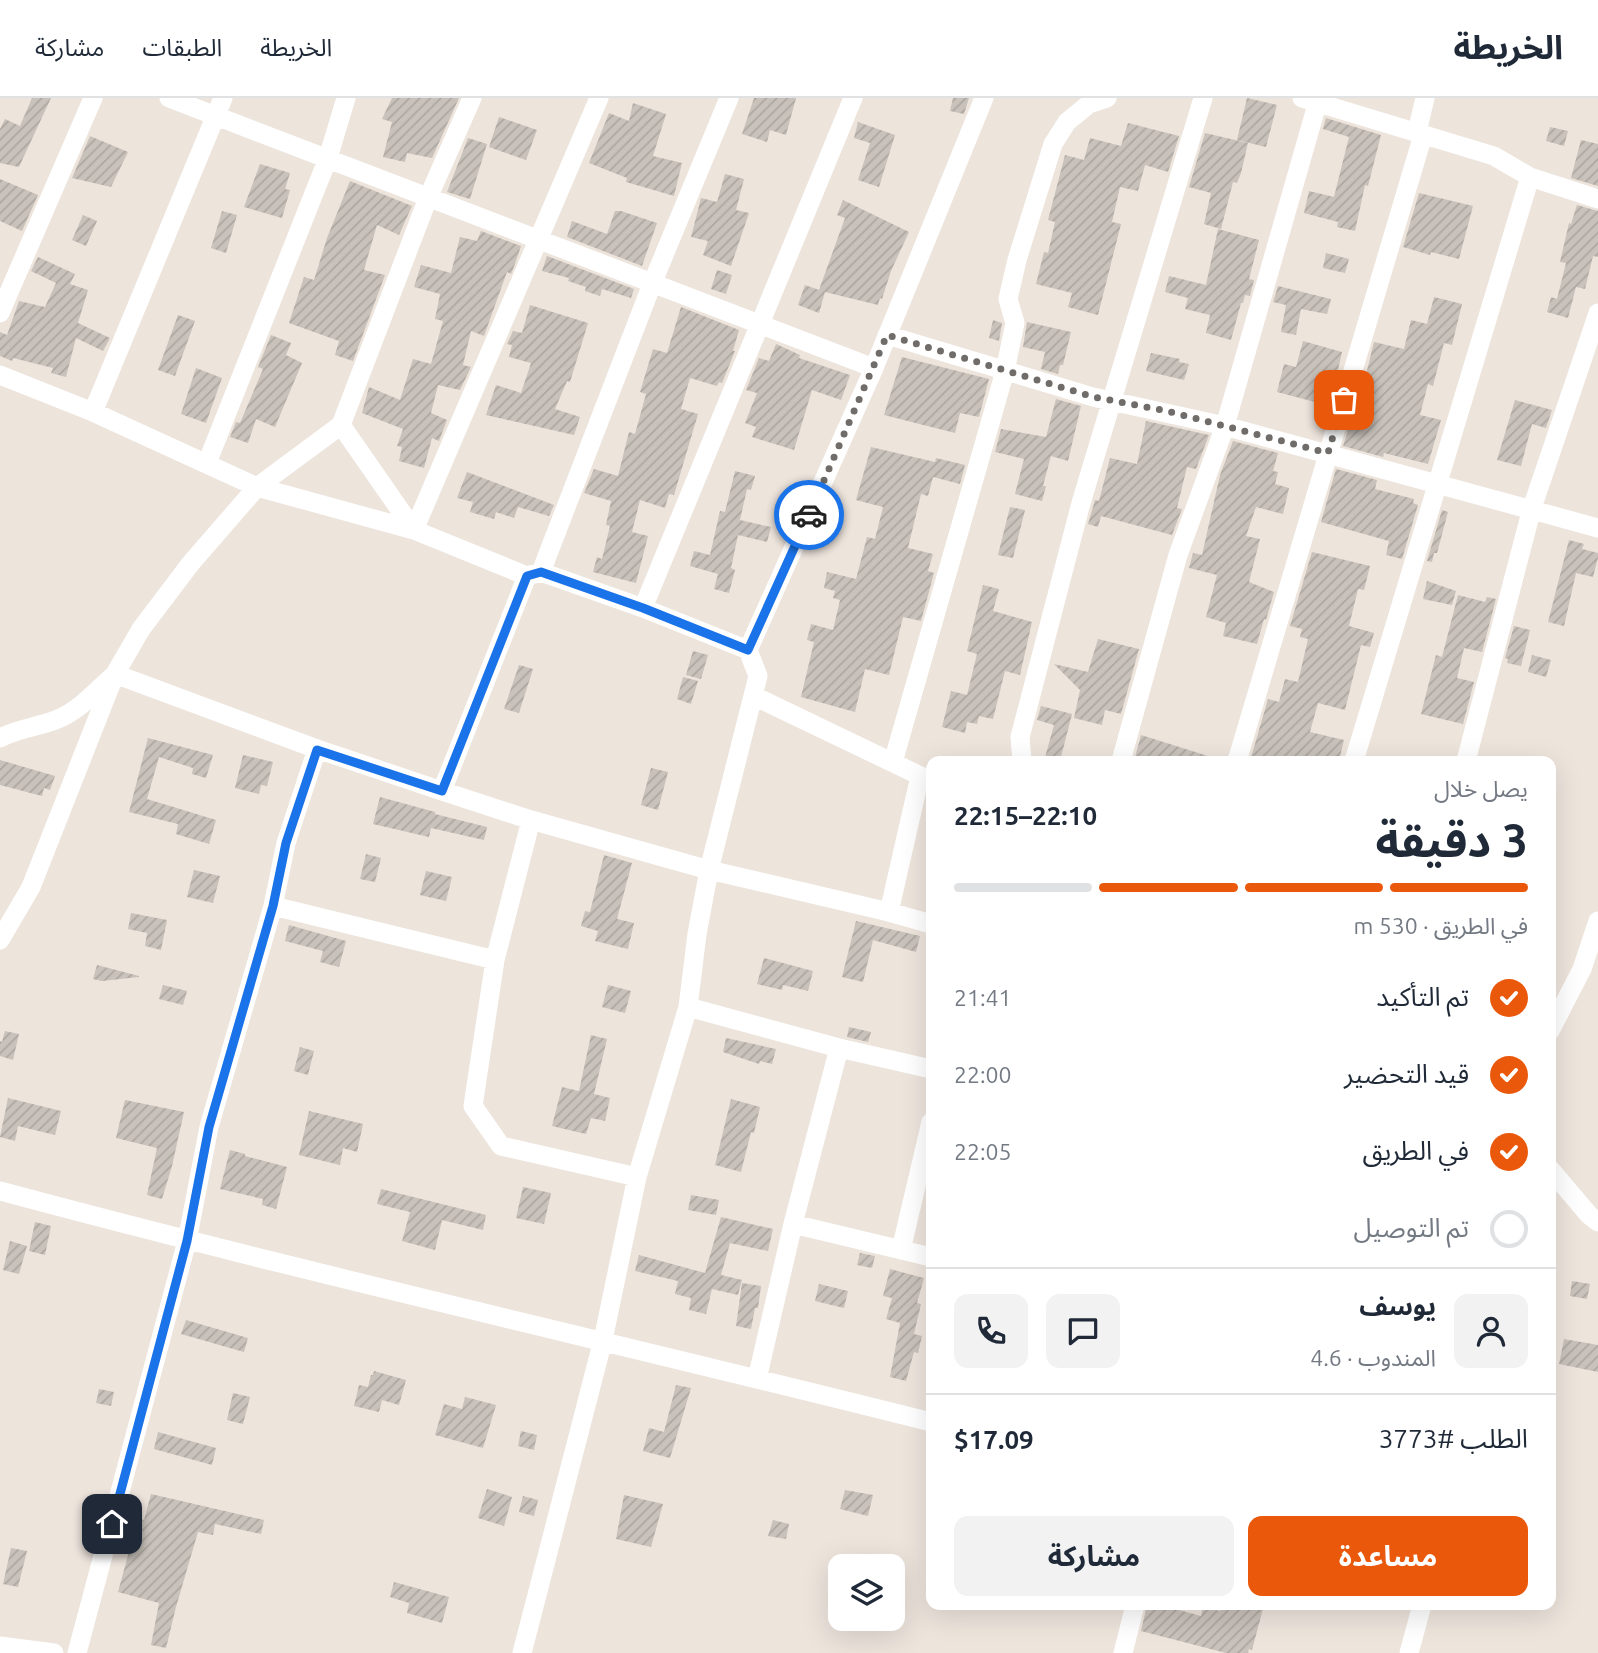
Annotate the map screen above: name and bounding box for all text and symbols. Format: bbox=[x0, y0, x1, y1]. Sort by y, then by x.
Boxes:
text: الخريطة bbox=[1453, 28, 1563, 65]
text: مشاركة bbox=[35, 34, 104, 61]
text: الطبقات bbox=[142, 34, 222, 61]
text: الخريطة bbox=[260, 34, 332, 61]
pin bbox=[1314, 370, 1374, 430]
icon: bag bbox=[1325, 381, 1363, 419]
courier bbox=[774, 480, 844, 550]
icon: car bbox=[790, 496, 828, 534]
text: يصل خلال bbox=[1434, 776, 1528, 801]
text: 22:10–22:15 bbox=[954, 801, 1097, 830]
text: 3 دقيقة bbox=[1375, 814, 1528, 866]
text: في الطريق · 530 m bbox=[1354, 913, 1528, 938]
icon: check bbox=[1490, 979, 1528, 1017]
text: تم التأكيد bbox=[1376, 982, 1469, 1011]
text: 21:41 bbox=[954, 985, 1012, 1010]
icon: check bbox=[1490, 1056, 1528, 1094]
text: قيد التحضير bbox=[1344, 1059, 1469, 1088]
text: 22:00 bbox=[954, 1062, 1012, 1087]
icon: check bbox=[1490, 1133, 1528, 1171]
text: في الطريق bbox=[1363, 1136, 1469, 1165]
text: 22:05 bbox=[954, 1139, 1012, 1164]
text: تم التوصيل bbox=[1354, 1213, 1469, 1242]
text: يوسف bbox=[1359, 1291, 1436, 1320]
button: phone bbox=[954, 1294, 1028, 1368]
button: chat bbox=[1046, 1294, 1120, 1368]
button: person bbox=[1454, 1294, 1528, 1368]
text: المندوب · 4.6 bbox=[1310, 1345, 1436, 1370]
text: الطلب #3773 bbox=[1379, 1424, 1528, 1453]
text: $17.09 bbox=[954, 1425, 1034, 1454]
pin bbox=[82, 1494, 142, 1554]
icon: home bbox=[93, 1505, 131, 1543]
button: مشاركة bbox=[954, 1516, 1234, 1596]
button: مساعدة bbox=[1248, 1516, 1528, 1596]
map controls bbox=[828, 1554, 905, 1631]
button: layers bbox=[828, 1554, 905, 1631]

